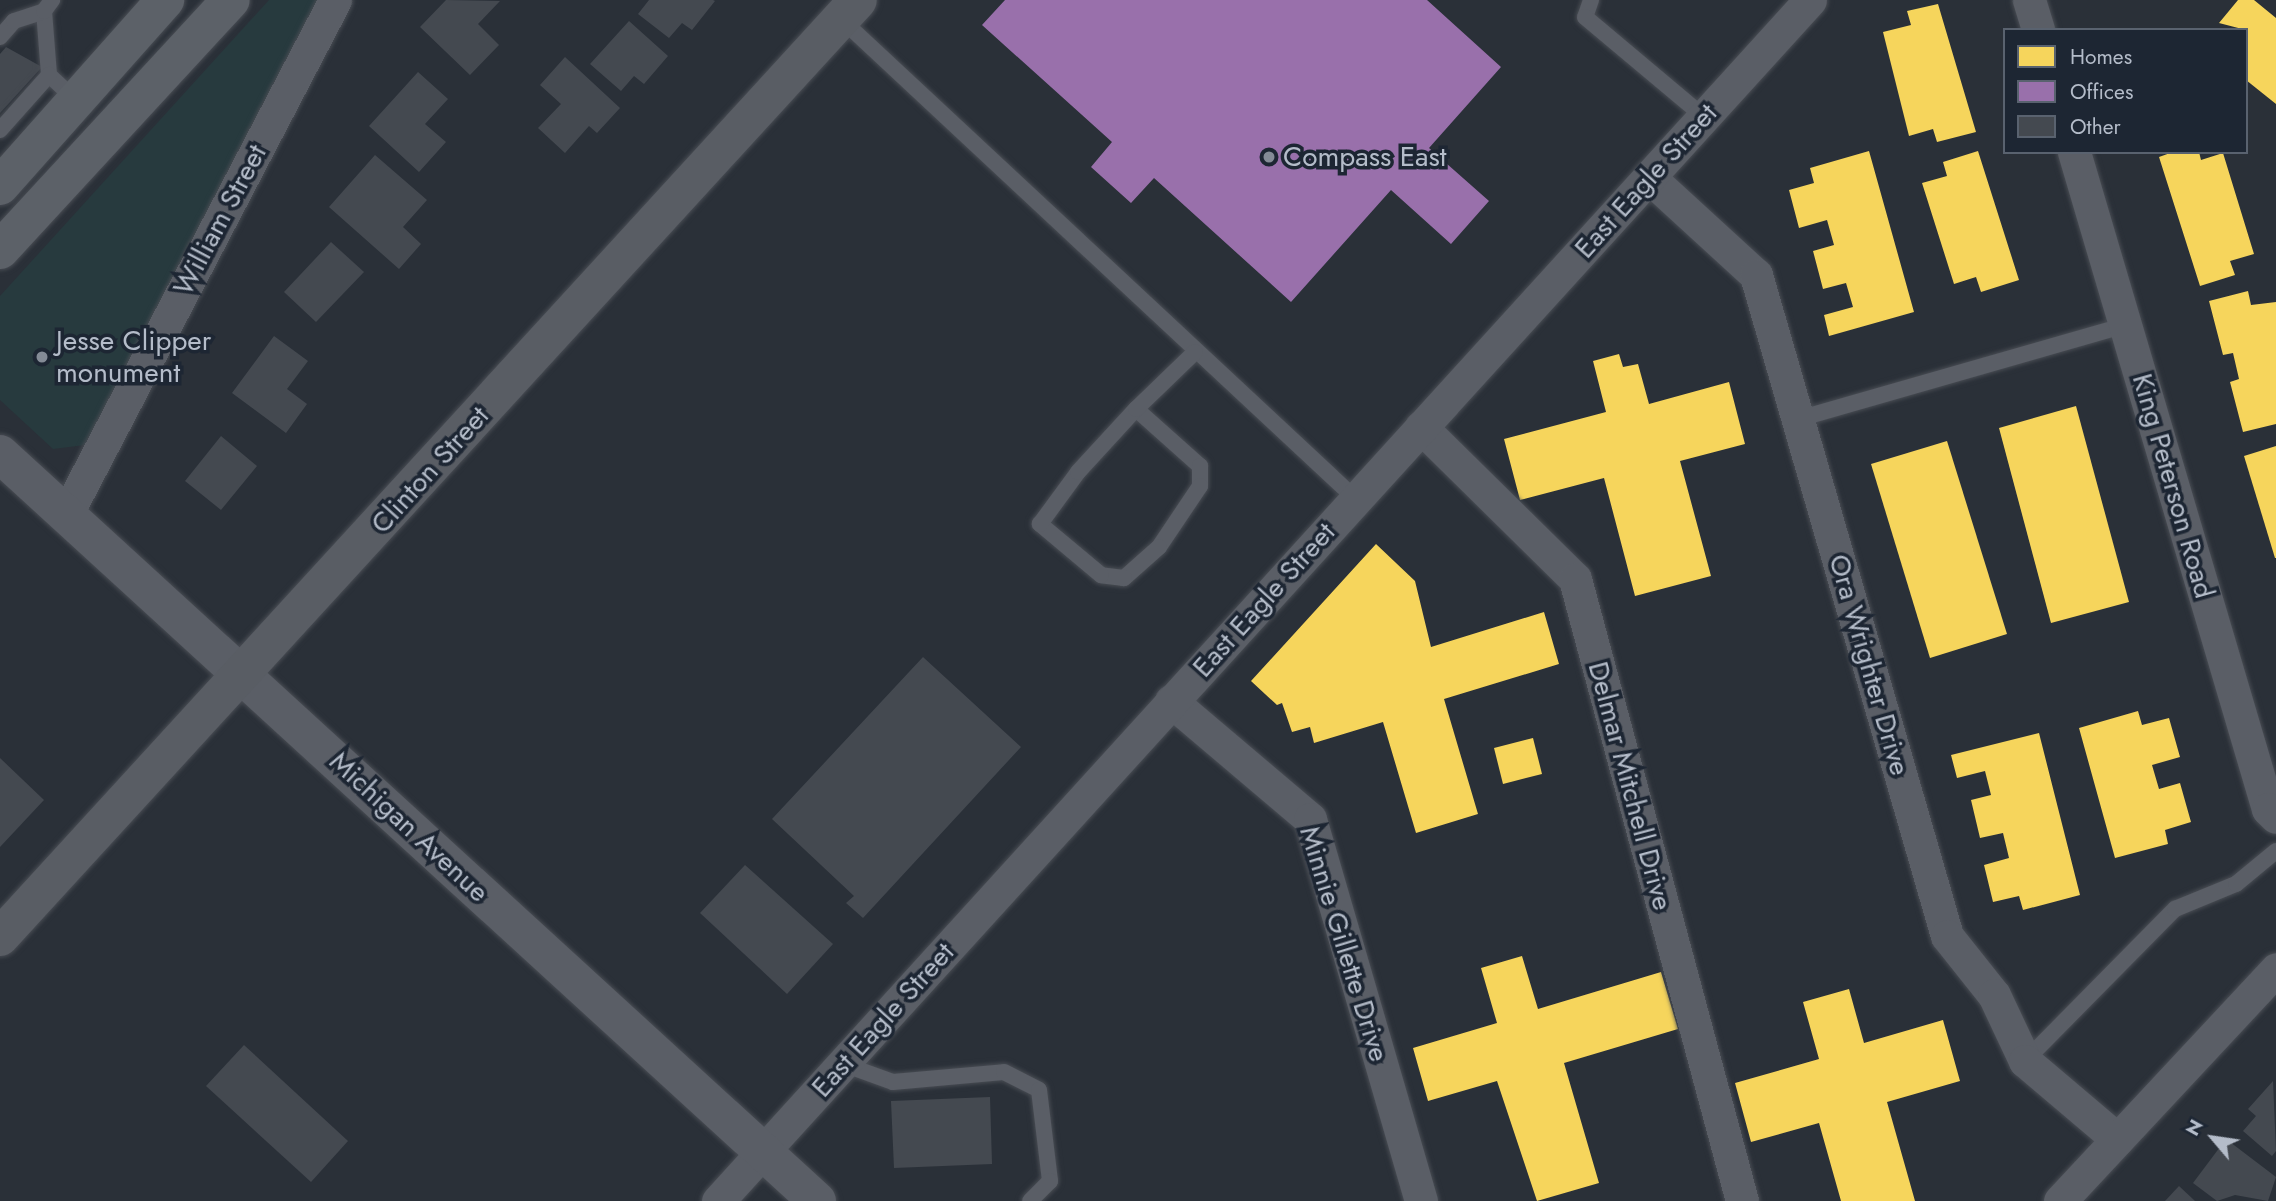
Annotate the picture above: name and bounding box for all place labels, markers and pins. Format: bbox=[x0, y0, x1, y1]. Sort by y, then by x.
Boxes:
place label: Compass East bbox=[1283, 140, 1447, 174]
marker: Compass East bbox=[1261, 149, 1277, 165]
place label: Jesse Clipper monument bbox=[56, 324, 211, 390]
marker: Jesse Clipper monument bbox=[34, 349, 50, 365]

